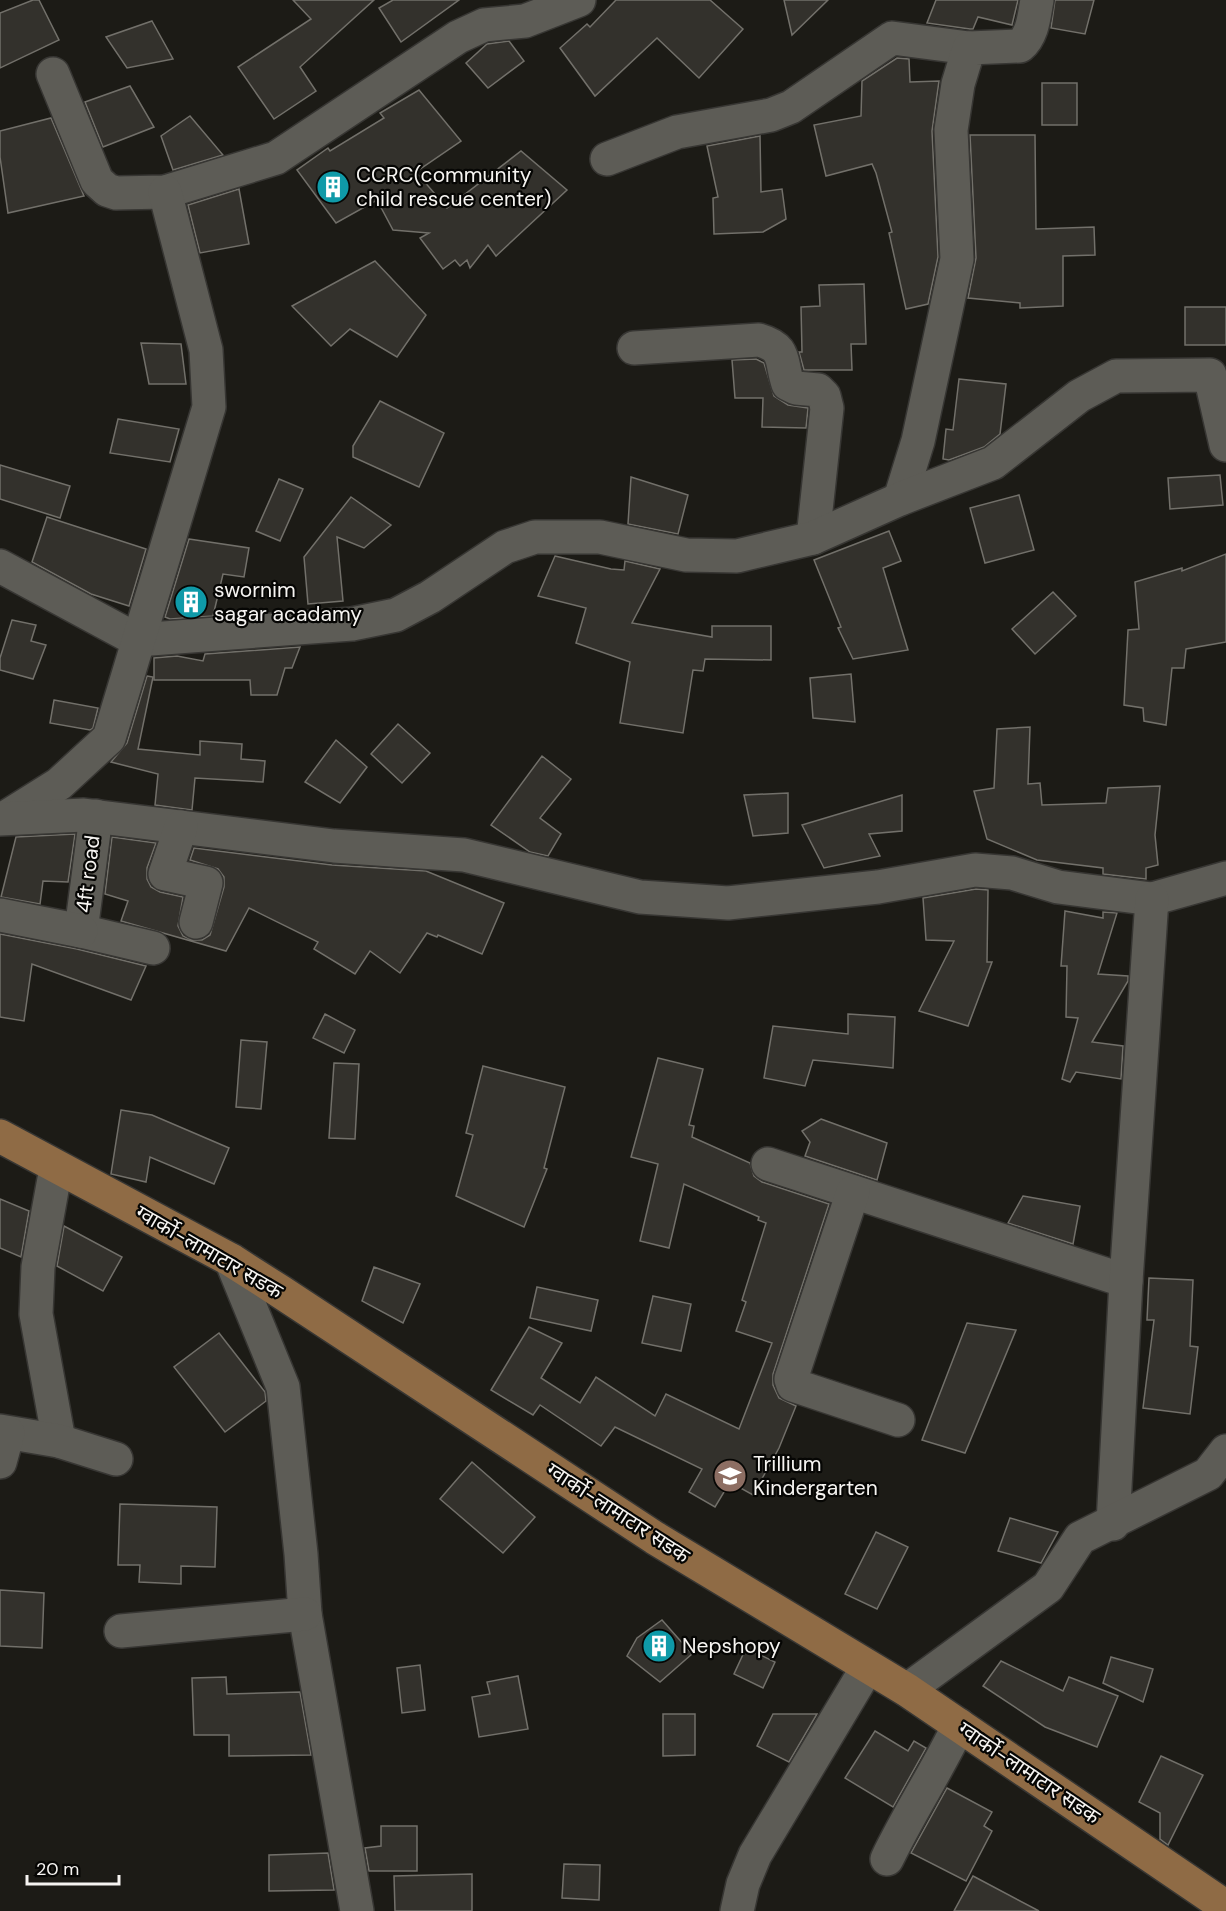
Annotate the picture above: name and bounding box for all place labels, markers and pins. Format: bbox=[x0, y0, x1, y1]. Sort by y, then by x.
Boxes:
place label: CCRC(community child rescue center) bbox=[356, 161, 551, 213]
building icon: CCRC(community child rescue center) bbox=[315, 169, 351, 205]
place label: swornim sagar acadamy bbox=[214, 576, 362, 628]
building icon: swornim sagar acadamy bbox=[173, 584, 209, 620]
place label: Trillium Kindergarten bbox=[753, 1450, 878, 1502]
school or university icon: Trillium Kindergarten bbox=[712, 1458, 748, 1494]
building icon: Nepshopy bbox=[641, 1628, 677, 1664]
place label: Nepshopy bbox=[682, 1632, 781, 1660]

